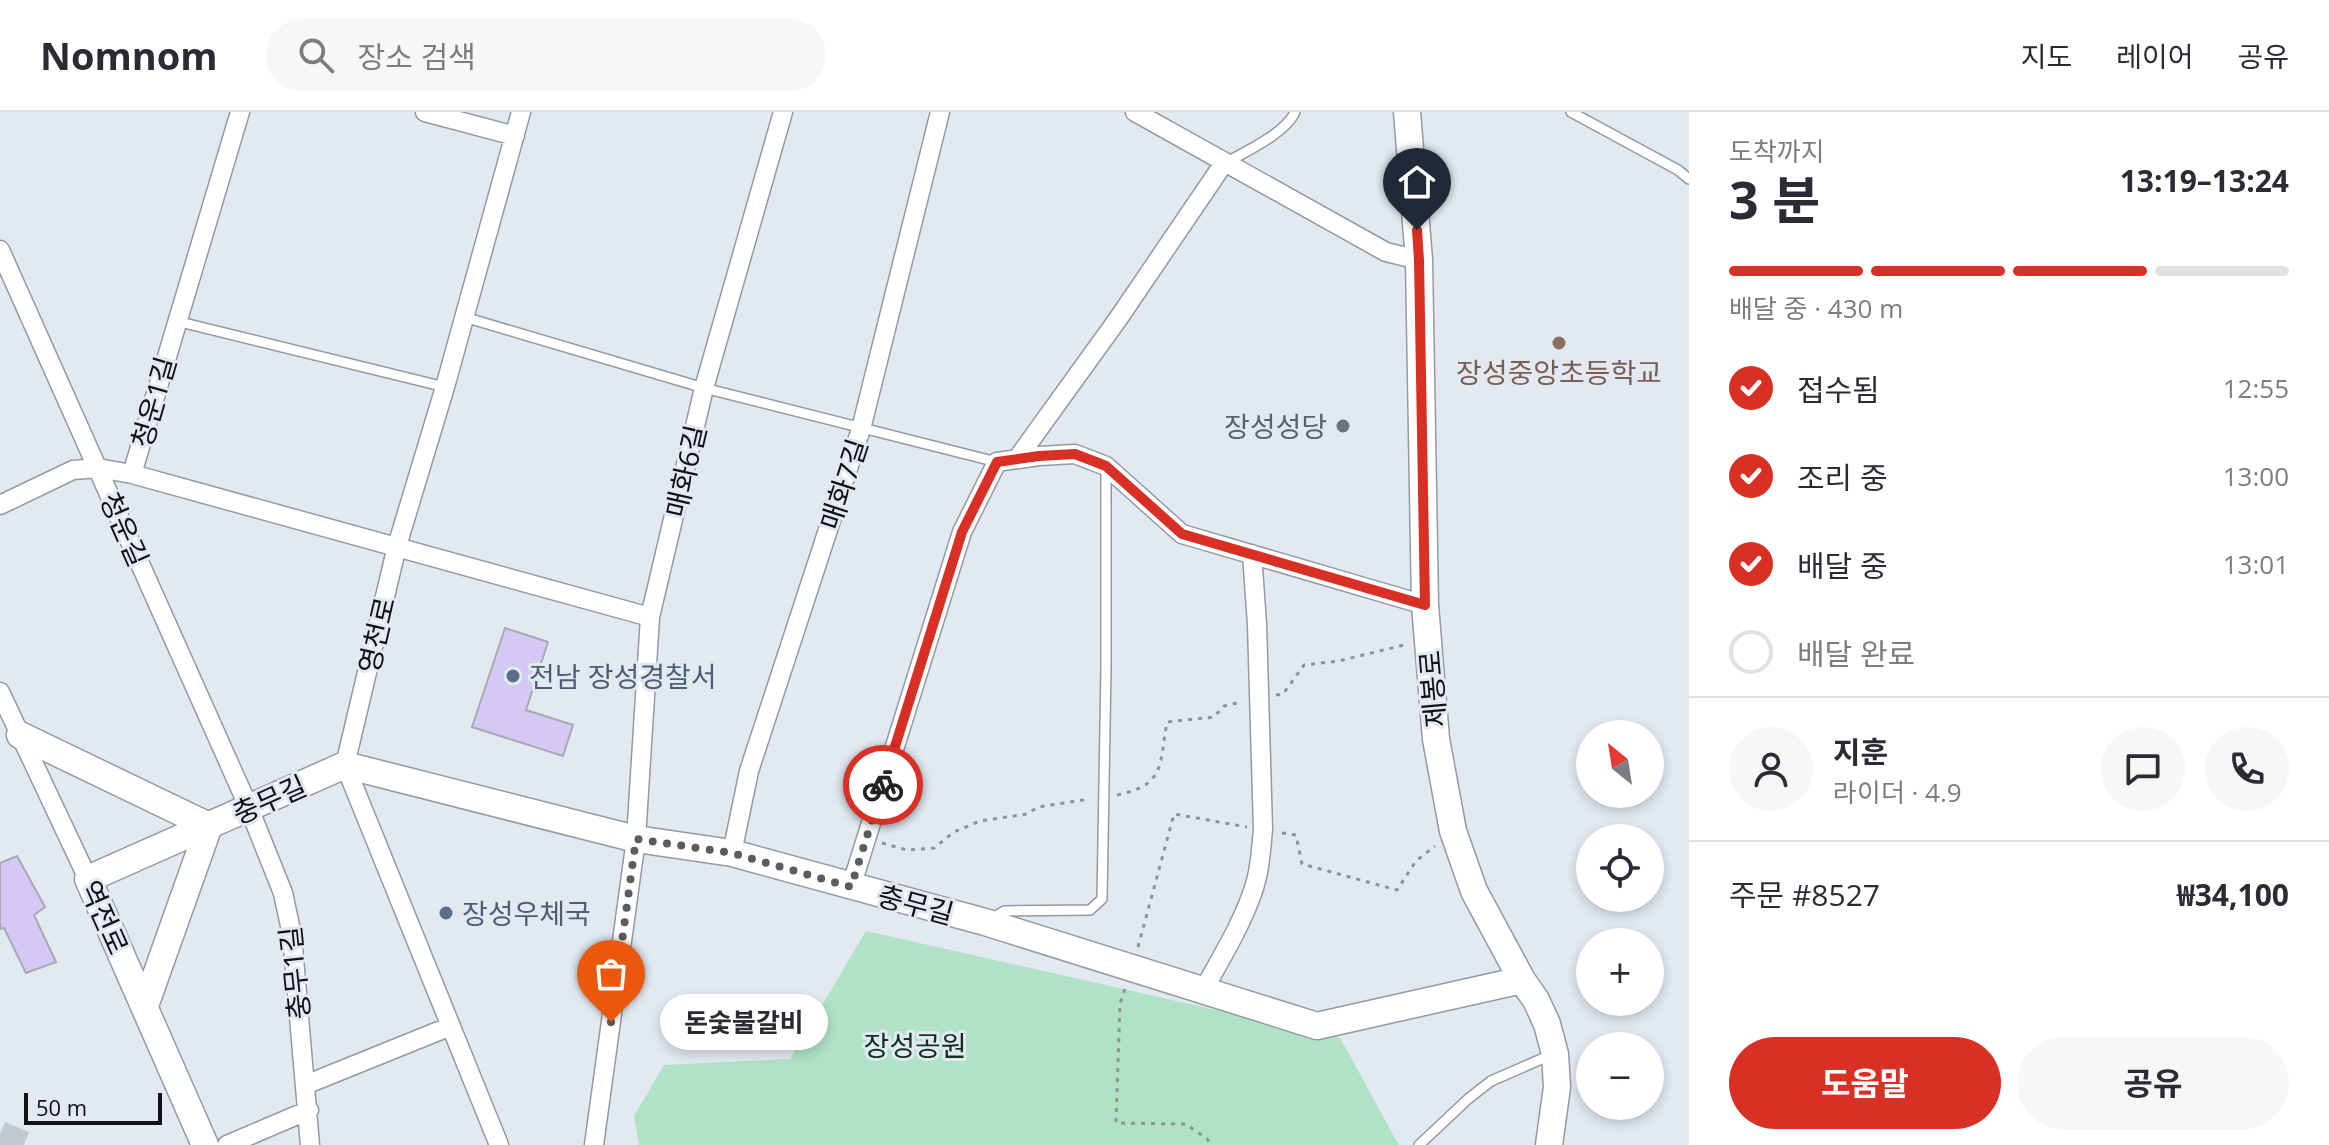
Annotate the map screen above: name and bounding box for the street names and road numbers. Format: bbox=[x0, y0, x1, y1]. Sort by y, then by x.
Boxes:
street label: 청운1길 bbox=[122, 352, 184, 452]
street label: 매화6길 bbox=[656, 421, 714, 521]
street label: 매화7길 bbox=[811, 434, 875, 534]
street label: 청운길 bbox=[92, 486, 158, 572]
street label: 영천로 bbox=[349, 593, 403, 677]
street label: 제봉로 bbox=[1410, 649, 1454, 729]
street label: 충무길 bbox=[226, 766, 312, 832]
street label: 역전로 bbox=[72, 874, 138, 960]
street label: 충무길 bbox=[874, 876, 958, 932]
street label: 충무1길 bbox=[270, 925, 318, 1021]

